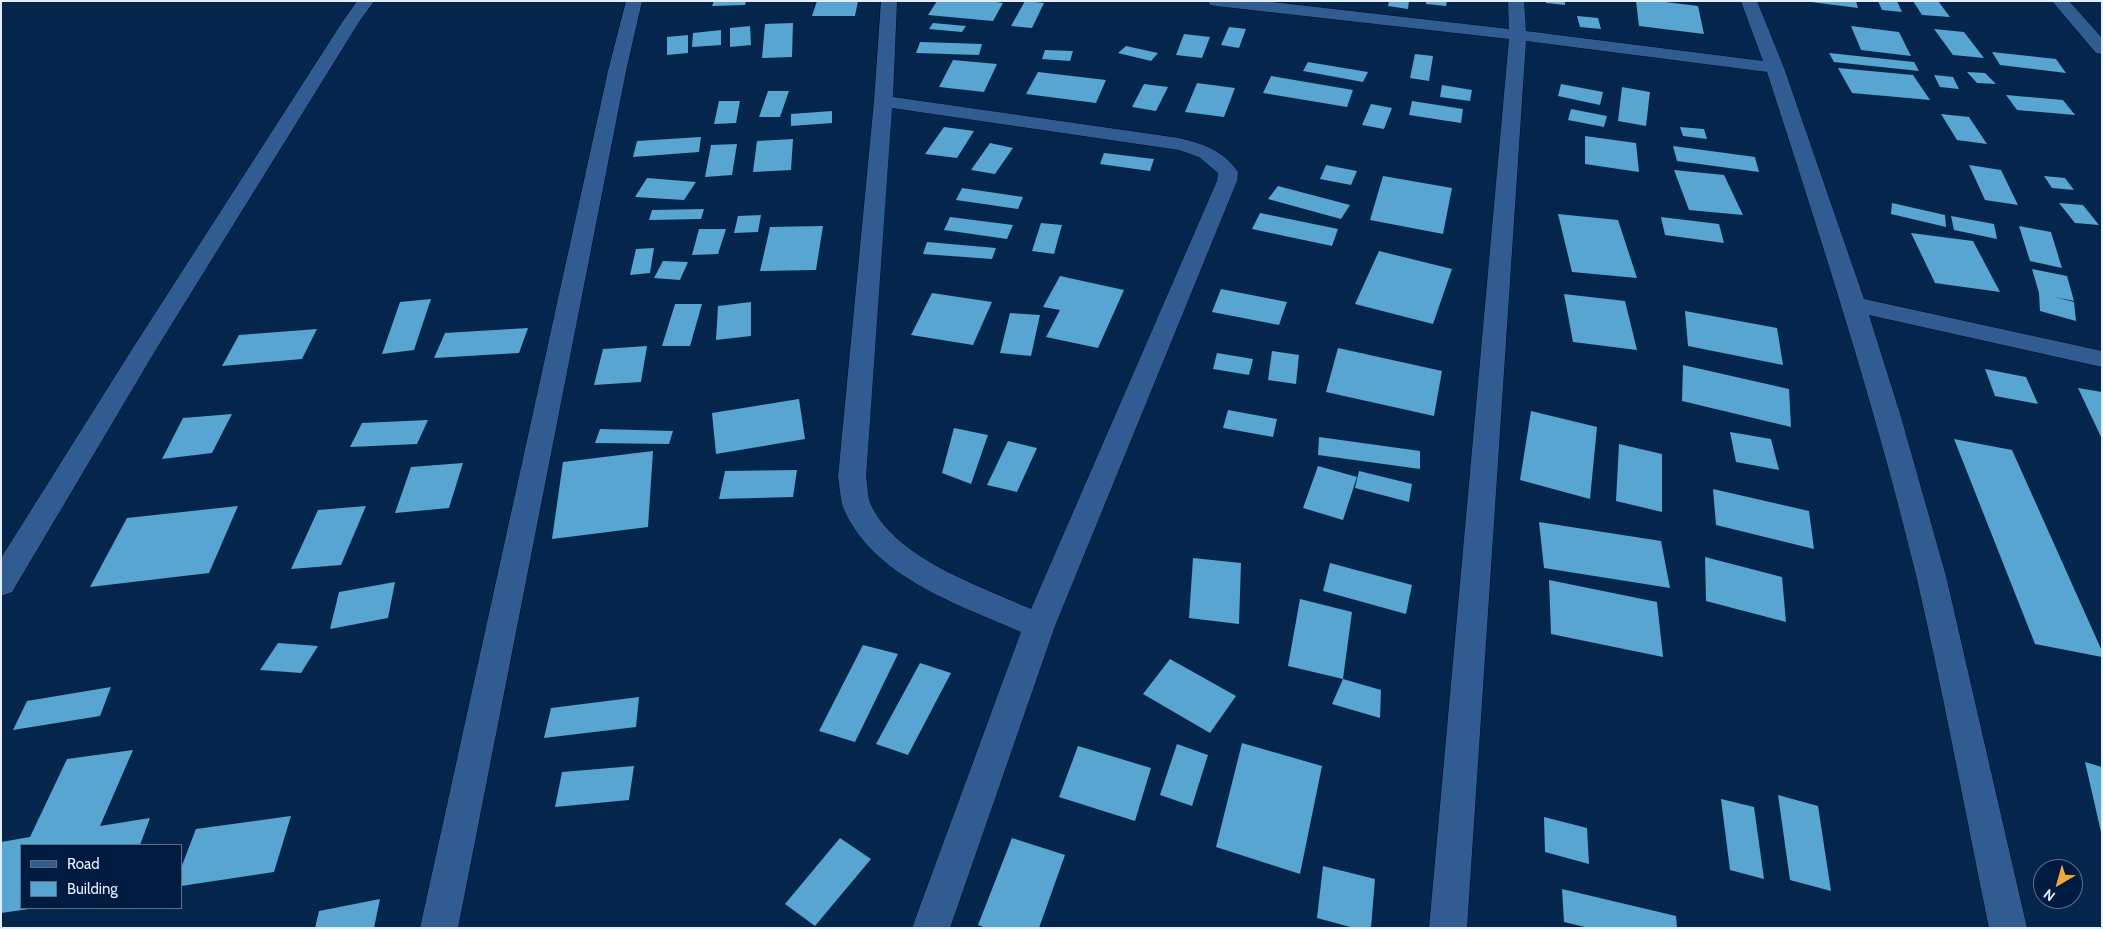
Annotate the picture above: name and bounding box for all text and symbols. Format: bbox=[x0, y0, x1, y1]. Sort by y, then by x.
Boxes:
legend bbox=[20, 844, 182, 909]
text: Road bbox=[67, 855, 100, 873]
north arrow bbox=[2033, 859, 2083, 909]
text: Building bbox=[67, 880, 118, 898]
text: N bbox=[2040, 885, 2059, 905]

